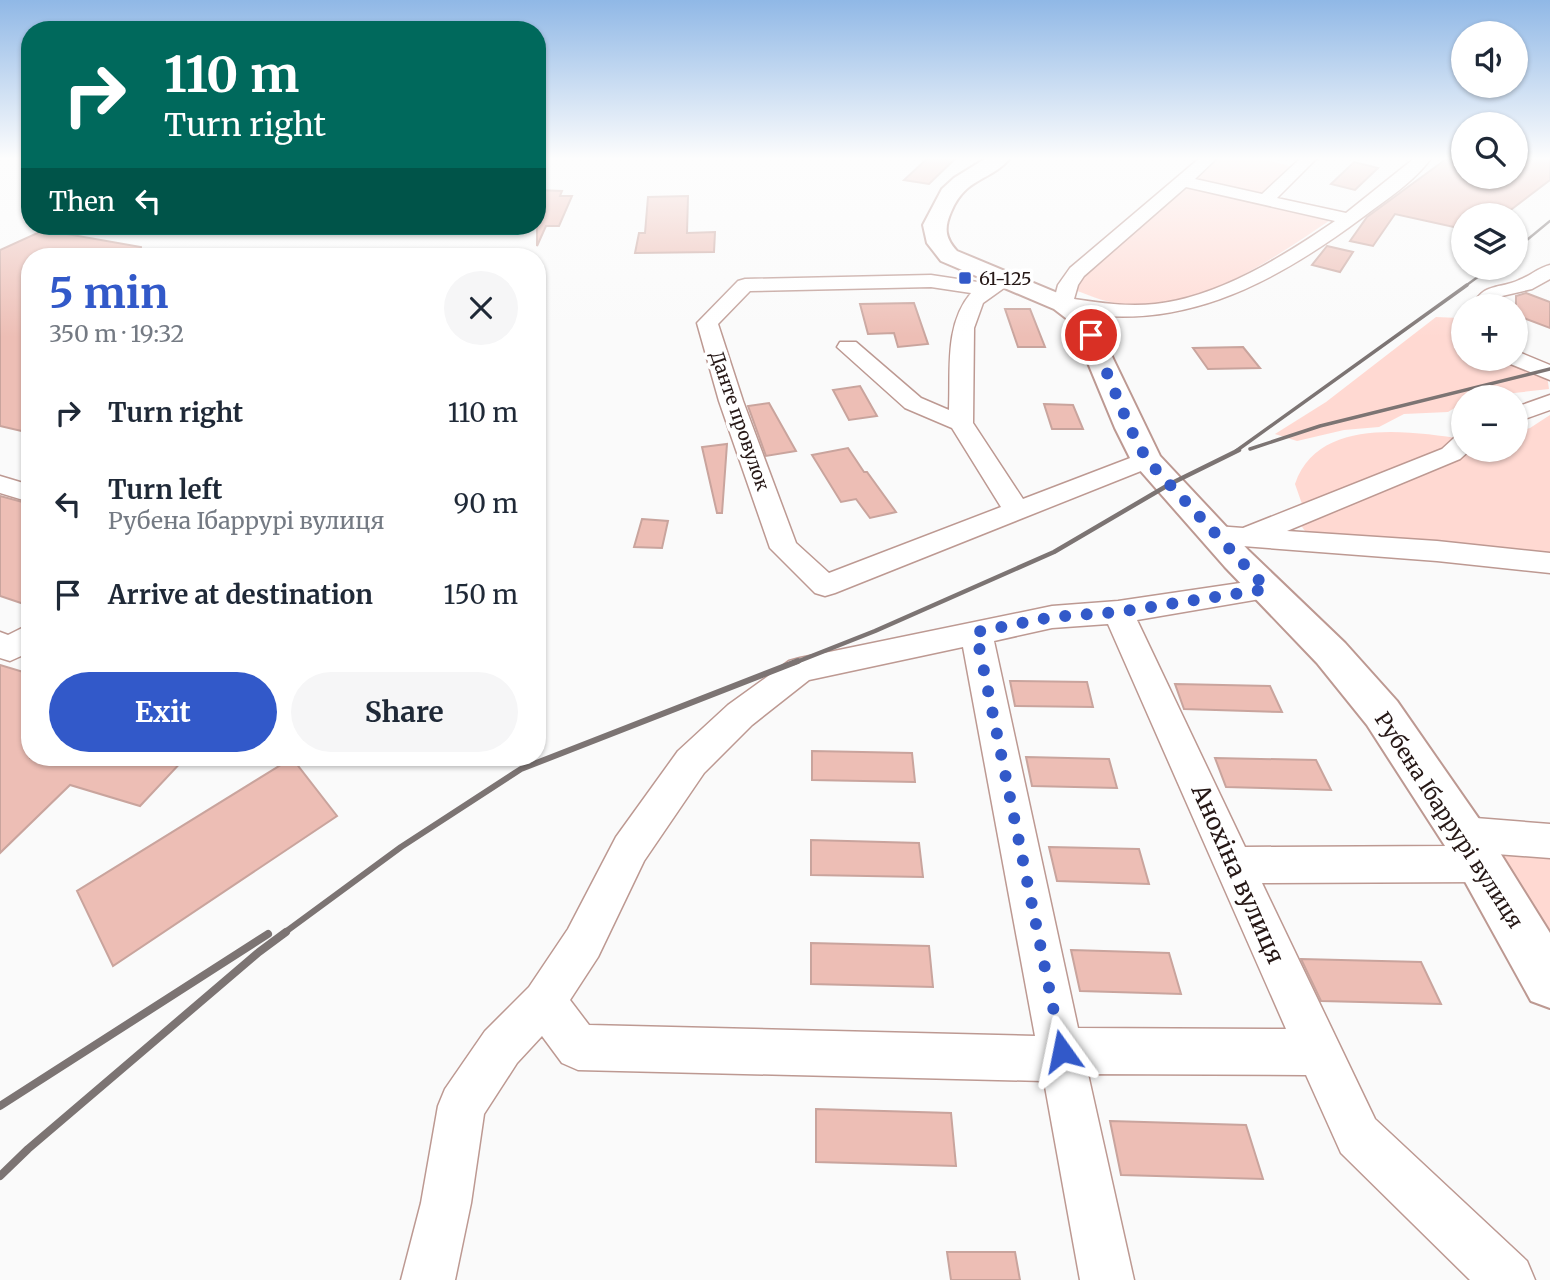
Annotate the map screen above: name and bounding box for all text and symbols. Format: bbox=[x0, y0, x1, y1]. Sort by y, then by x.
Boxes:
map controls bbox=[1451, 21, 1528, 462]
button: sound bbox=[1451, 21, 1528, 98]
text: 110 m bbox=[164, 44, 299, 105]
icon: right bbox=[49, 49, 140, 140]
text: Turn right bbox=[164, 105, 326, 145]
button: search bbox=[1451, 112, 1528, 189]
icon: left bbox=[129, 182, 167, 220]
text: Then bbox=[49, 185, 115, 218]
button: layers bbox=[1451, 203, 1528, 280]
text: 5 min bbox=[49, 267, 168, 319]
place label: 61-125 bbox=[979, 267, 1032, 290]
marker: 61-125 bbox=[957, 270, 973, 286]
button: close bbox=[444, 271, 518, 345]
button: + bbox=[1451, 294, 1528, 371]
pin bbox=[1061, 305, 1121, 365]
icon: arrive bbox=[1072, 316, 1110, 354]
text: 350 m · 19:32 bbox=[49, 319, 184, 348]
street label: Данте провулок bbox=[705, 348, 775, 494]
button: − bbox=[1451, 385, 1528, 462]
icon: right bbox=[49, 394, 87, 432]
text: Turn right bbox=[108, 396, 243, 429]
text: 110 m bbox=[448, 396, 518, 429]
text: Turn left bbox=[108, 473, 222, 506]
icon: left bbox=[49, 485, 87, 523]
text: 90 m bbox=[454, 487, 518, 520]
text: Рубена Ібаррурі вулиця bbox=[108, 506, 384, 535]
icon: arrive bbox=[49, 576, 87, 614]
text: Arrive at destination bbox=[108, 578, 373, 611]
text: 150 m bbox=[444, 578, 518, 611]
button: Exit bbox=[49, 672, 277, 752]
button: Share bbox=[291, 672, 518, 752]
street label: Рубена Ібаррурі вулиця bbox=[1369, 707, 1529, 933]
street label: Анохіна вулиця bbox=[1184, 779, 1291, 968]
position arrow bbox=[1025, 1014, 1099, 1088]

